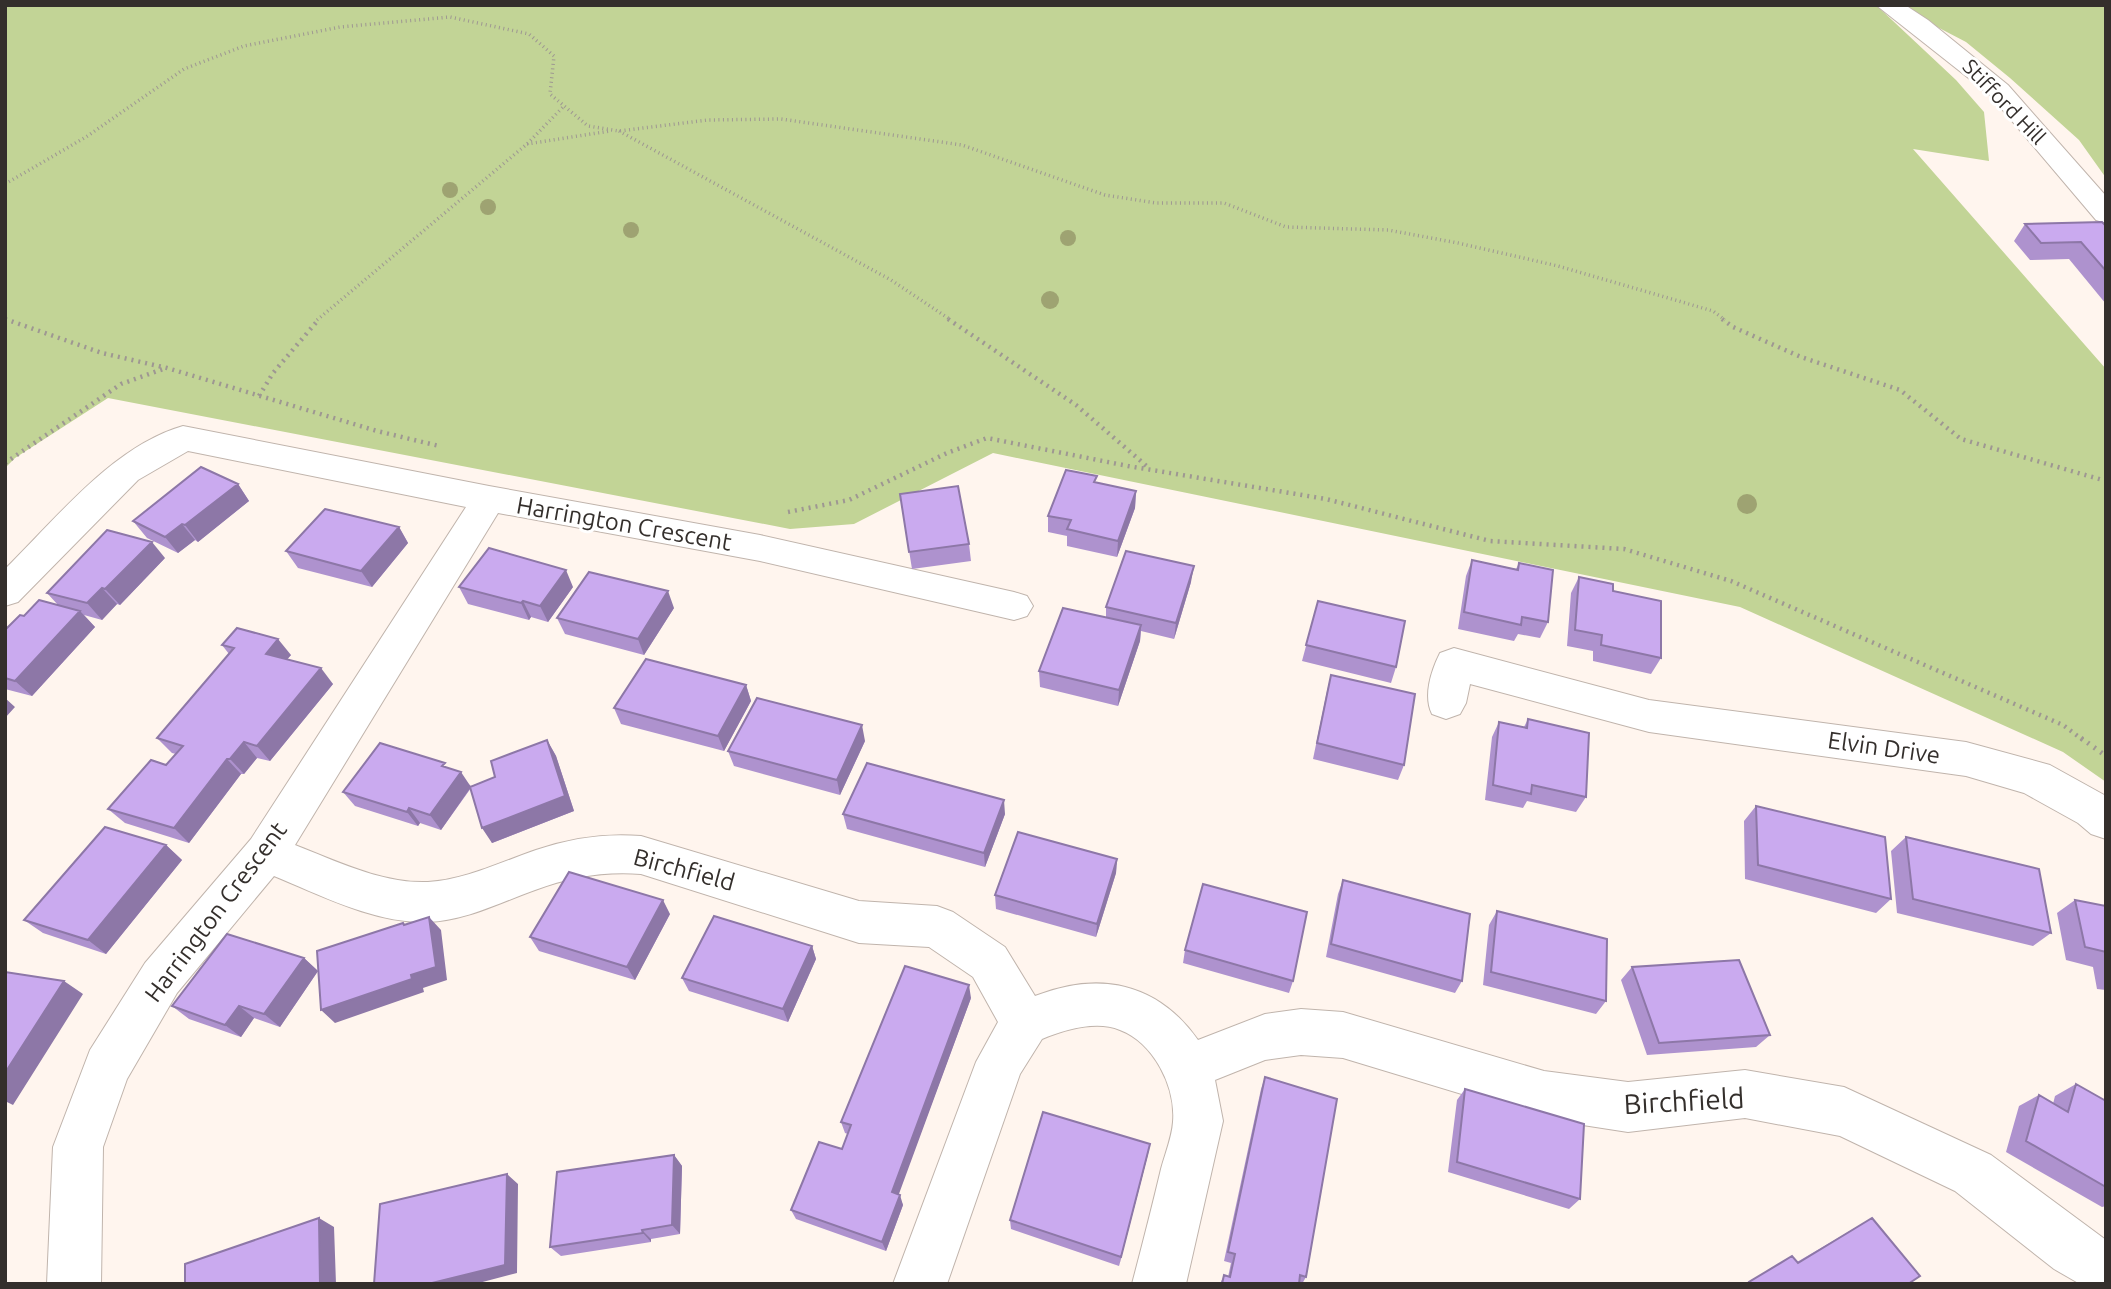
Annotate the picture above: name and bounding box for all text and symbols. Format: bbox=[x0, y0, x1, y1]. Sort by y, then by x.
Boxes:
street label: Stifford Hill bbox=[1958, 54, 2051, 149]
street label: Harrington Crescent bbox=[514, 491, 734, 556]
street label: Elvin Drive bbox=[1826, 726, 1942, 769]
street label: Harrington Crescent bbox=[139, 816, 292, 1007]
street label: Birchfield bbox=[631, 843, 738, 896]
street label: Birchfield bbox=[1623, 1082, 1745, 1119]

